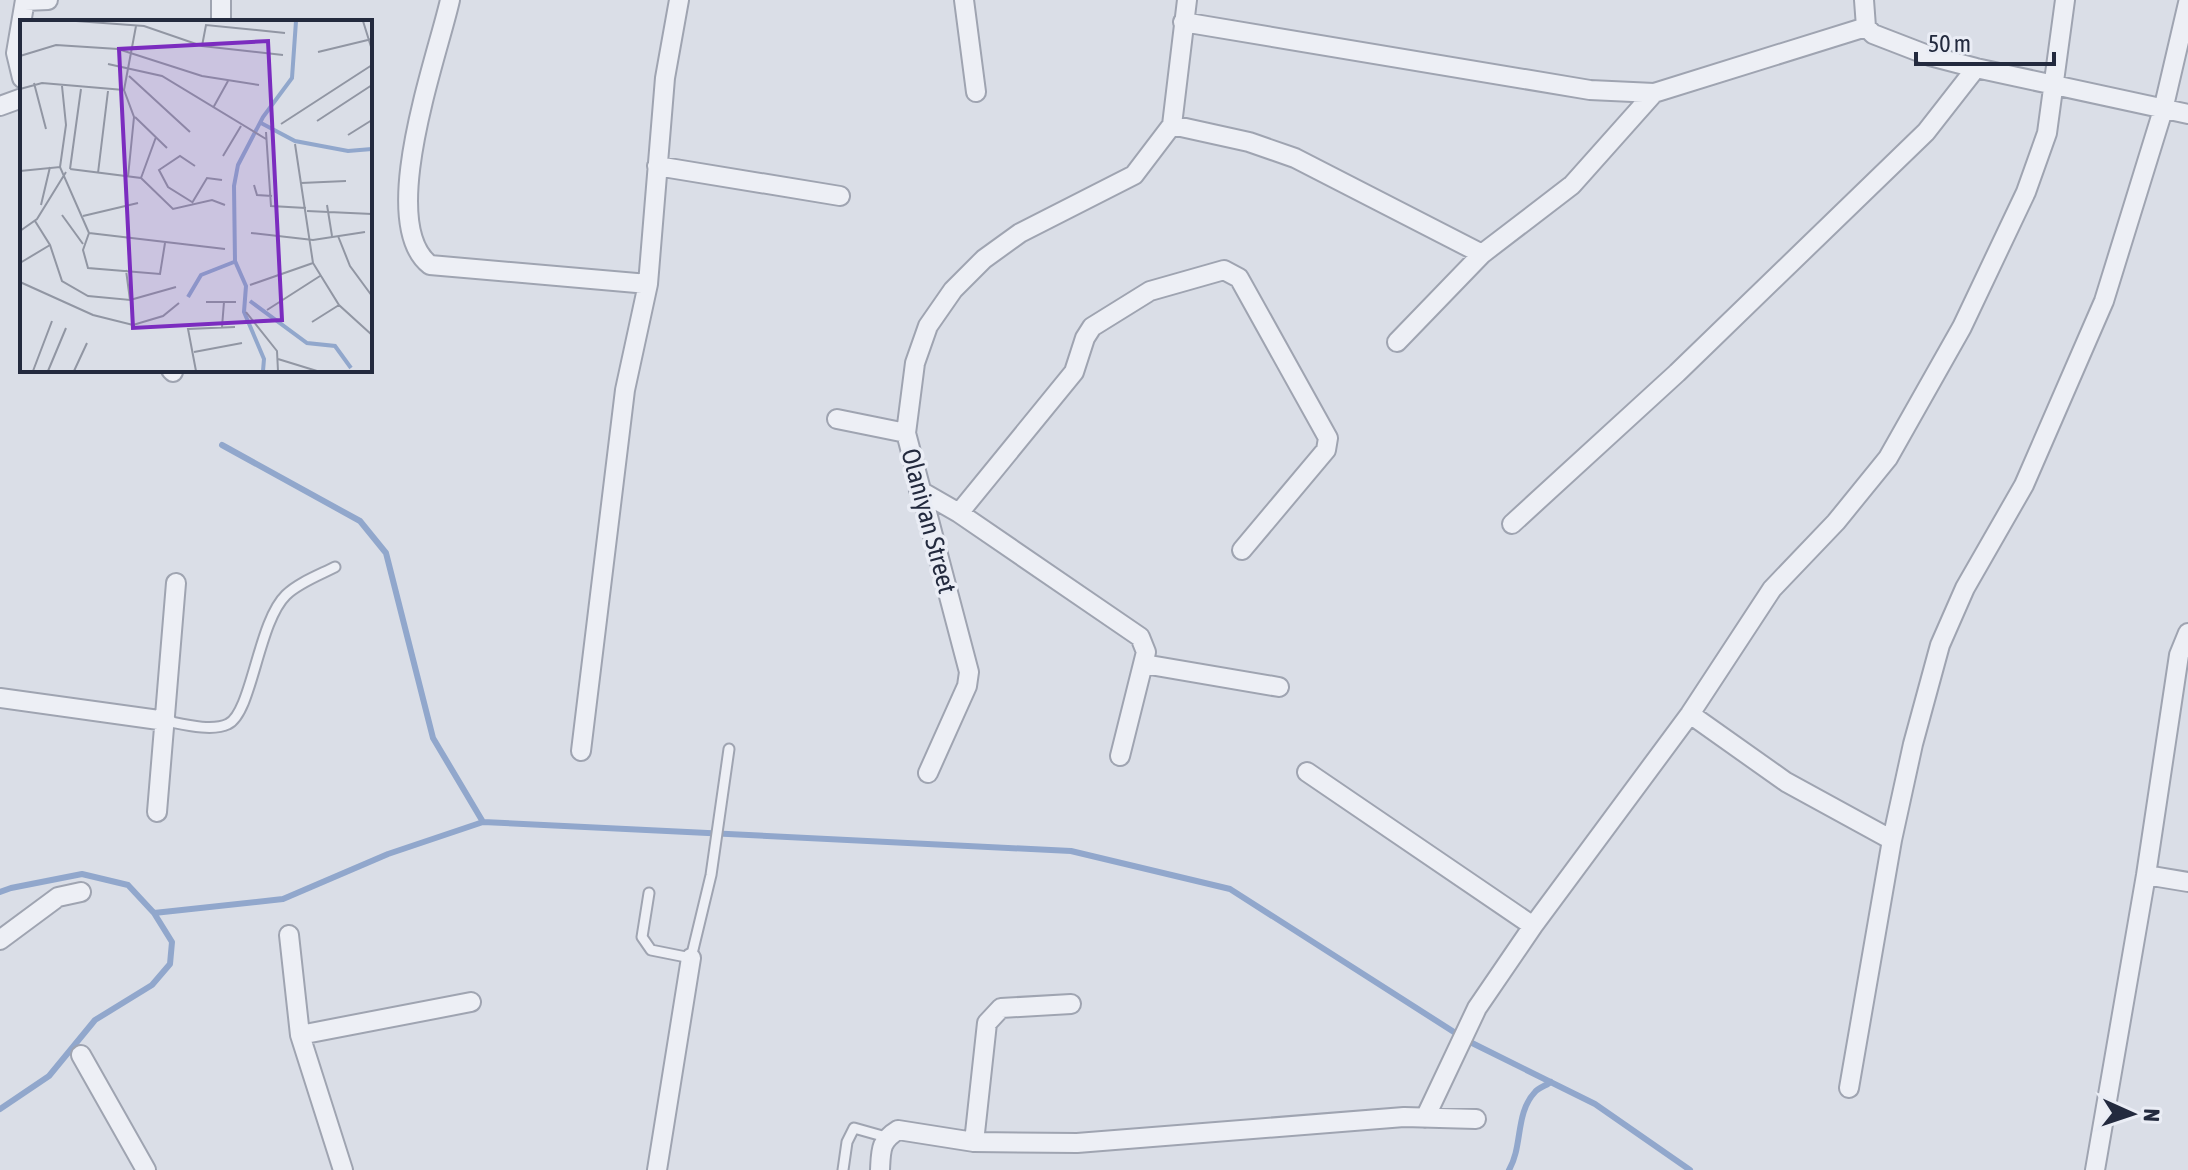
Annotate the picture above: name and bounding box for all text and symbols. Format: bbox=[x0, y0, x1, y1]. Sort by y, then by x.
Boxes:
scale bar bbox=[1916, 16, 2054, 66]
inset map bbox=[20, 20, 372, 372]
text: 50 m bbox=[1928, 30, 1971, 57]
street label: Olaniyan Street bbox=[895, 445, 963, 597]
north arrow bbox=[2092, 1074, 2172, 1154]
text: N bbox=[2139, 1108, 2165, 1122]

